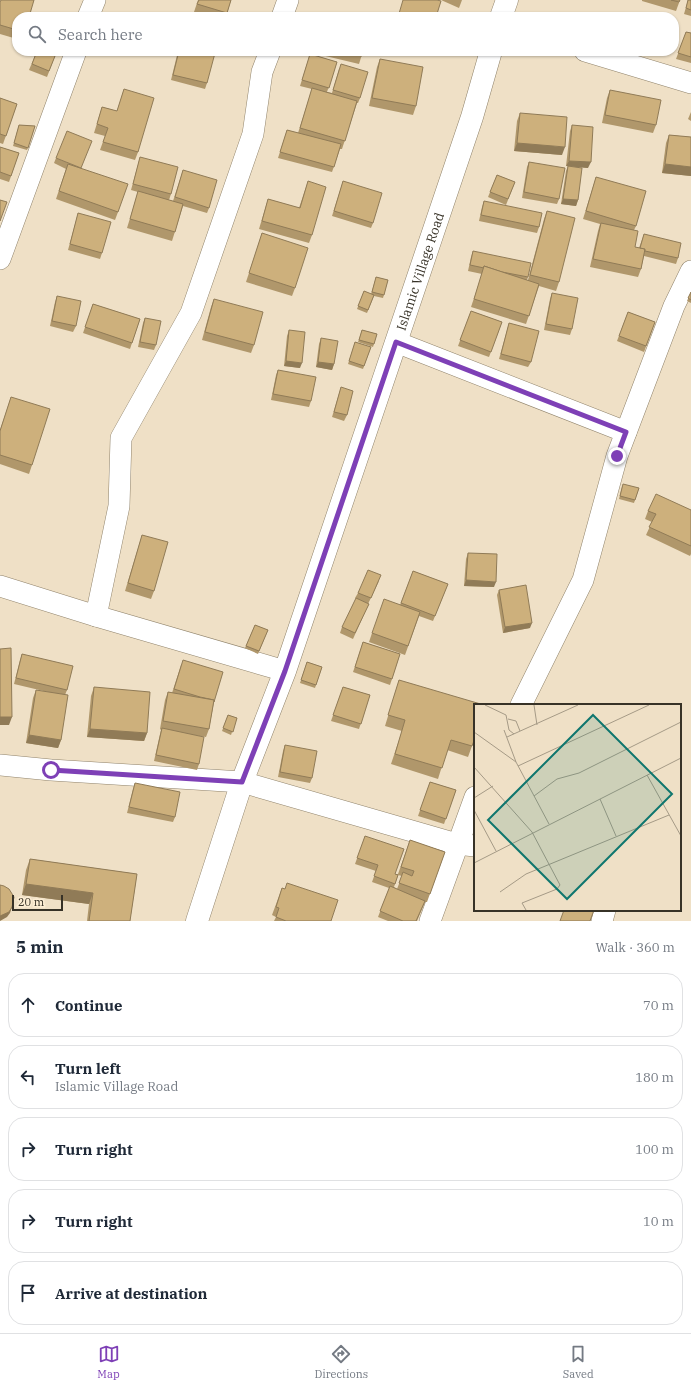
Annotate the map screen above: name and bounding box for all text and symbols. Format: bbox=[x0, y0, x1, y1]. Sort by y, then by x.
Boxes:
search box bbox=[12, 12, 679, 56]
icon: search bbox=[26, 23, 48, 45]
text: Search here bbox=[58, 25, 143, 44]
street label: Islamic Village Road bbox=[392, 210, 448, 333]
route end bbox=[608, 447, 626, 465]
inset map bbox=[474, 704, 681, 911]
route start bbox=[42, 761, 60, 779]
scale bar bbox=[12, 893, 63, 912]
text: 20 m bbox=[18, 895, 44, 909]
text: 5 min bbox=[16, 936, 64, 958]
text: Walk · 360 m bbox=[596, 939, 675, 956]
icon: ahead bbox=[17, 994, 39, 1016]
text: Continue bbox=[55, 996, 122, 1015]
text: 70 m bbox=[643, 997, 674, 1014]
text: Turn left bbox=[55, 1059, 121, 1078]
icon: left bbox=[17, 1066, 39, 1088]
text: 180 m bbox=[635, 1069, 674, 1086]
text: Islamic Village Road bbox=[55, 1078, 178, 1095]
icon: right bbox=[17, 1138, 39, 1160]
text: Turn right bbox=[55, 1140, 133, 1159]
text: 100 m bbox=[635, 1141, 674, 1158]
icon: right bbox=[17, 1210, 39, 1232]
text: Turn right bbox=[55, 1212, 133, 1231]
text: 10 m bbox=[643, 1213, 674, 1230]
icon: arrive bbox=[17, 1282, 39, 1304]
text: Arrive at destination bbox=[55, 1284, 207, 1303]
tab: Map bbox=[97, 1343, 120, 1381]
tab: Directions bbox=[314, 1343, 368, 1381]
tab: Saved bbox=[563, 1343, 594, 1381]

